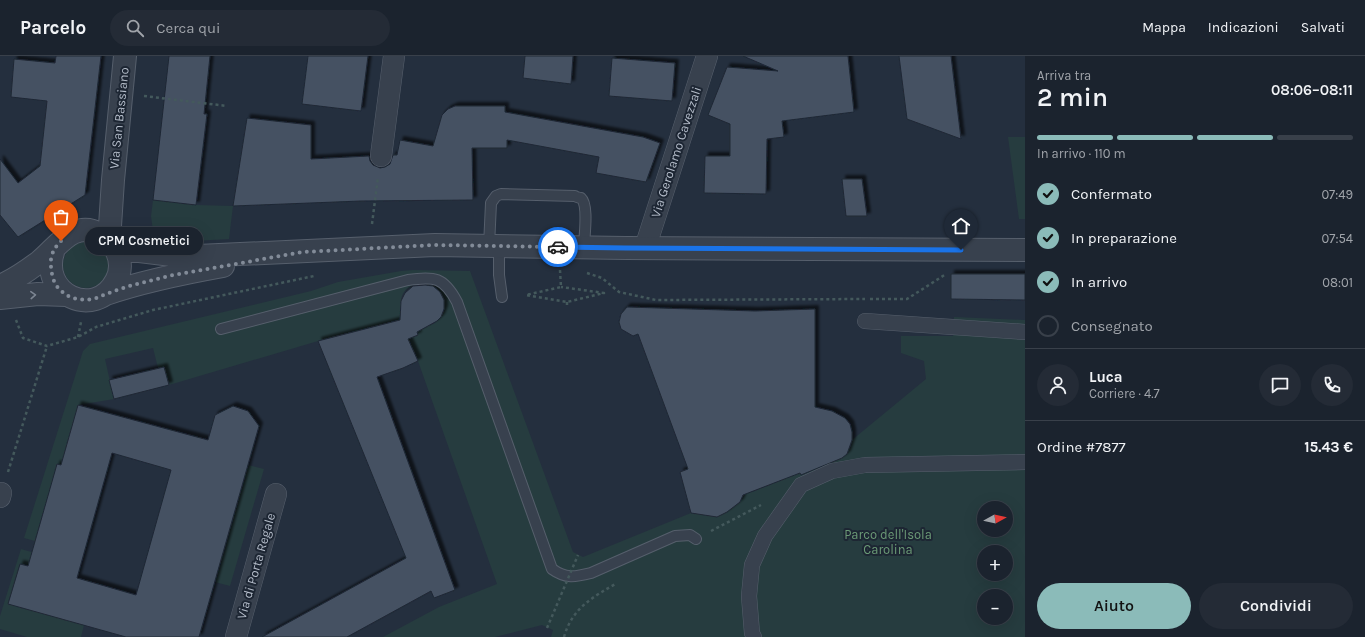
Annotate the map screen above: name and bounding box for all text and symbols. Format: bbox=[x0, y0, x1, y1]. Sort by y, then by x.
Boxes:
search box bbox=[110, 10, 390, 46]
text: Parcelo bbox=[20, 17, 86, 39]
icon: search bbox=[124, 17, 146, 39]
text: Cerca qui bbox=[156, 19, 220, 37]
text: Mappa bbox=[1142, 19, 1186, 36]
text: Indicazioni bbox=[1208, 19, 1279, 36]
text: Salvati bbox=[1301, 19, 1345, 36]
street label: Via San Bassiano bbox=[106, 66, 132, 170]
text: Arriva tra bbox=[1037, 68, 1091, 83]
text: 08:06–08:11 bbox=[1271, 81, 1353, 99]
text: 2 min bbox=[1037, 82, 1108, 113]
street label: Via Gerolamo Cavezzali bbox=[648, 85, 704, 219]
text: In arrivo · 110 m bbox=[1037, 146, 1126, 161]
icon: check bbox=[1037, 183, 1059, 205]
text: Confermato bbox=[1071, 185, 1152, 203]
text: 07:49 bbox=[1321, 187, 1353, 202]
pin bbox=[44, 200, 78, 241]
icon: bag bbox=[50, 206, 72, 228]
pin bbox=[944, 209, 978, 250]
icon: home bbox=[950, 215, 972, 237]
callout: CPM Cosmetici bbox=[85, 227, 203, 255]
courier bbox=[538, 227, 578, 267]
icon: check bbox=[1037, 227, 1059, 249]
text: In preparazione bbox=[1071, 229, 1177, 247]
text: 07:54 bbox=[1322, 231, 1353, 246]
text: CPM Cosmetici bbox=[98, 233, 190, 248]
icon: car bbox=[547, 236, 569, 258]
icon: check bbox=[1037, 271, 1059, 293]
text: In arrivo bbox=[1071, 273, 1127, 291]
text: 08:01 bbox=[1322, 275, 1353, 290]
one-way arrow bbox=[30, 290, 36, 299]
text: Consegnato bbox=[1071, 317, 1153, 335]
button: person bbox=[1037, 364, 1079, 406]
button: chat bbox=[1259, 364, 1301, 406]
button: phone bbox=[1311, 364, 1353, 406]
text: Luca bbox=[1089, 368, 1123, 386]
text: Corriere · 4.7 bbox=[1089, 386, 1160, 401]
text: Ordine #7877 bbox=[1037, 438, 1126, 456]
text: 15.43 € bbox=[1304, 438, 1353, 456]
north arrow bbox=[977, 501, 1013, 537]
map controls bbox=[977, 501, 1013, 625]
street label: Via di Porta Regale bbox=[234, 511, 278, 621]
park label: Parco dell'Isola Carolina bbox=[844, 527, 932, 557]
button: + bbox=[977, 545, 1013, 581]
button: Aiuto bbox=[1037, 583, 1191, 629]
button: Condividi bbox=[1199, 583, 1353, 629]
button: − bbox=[977, 589, 1013, 625]

